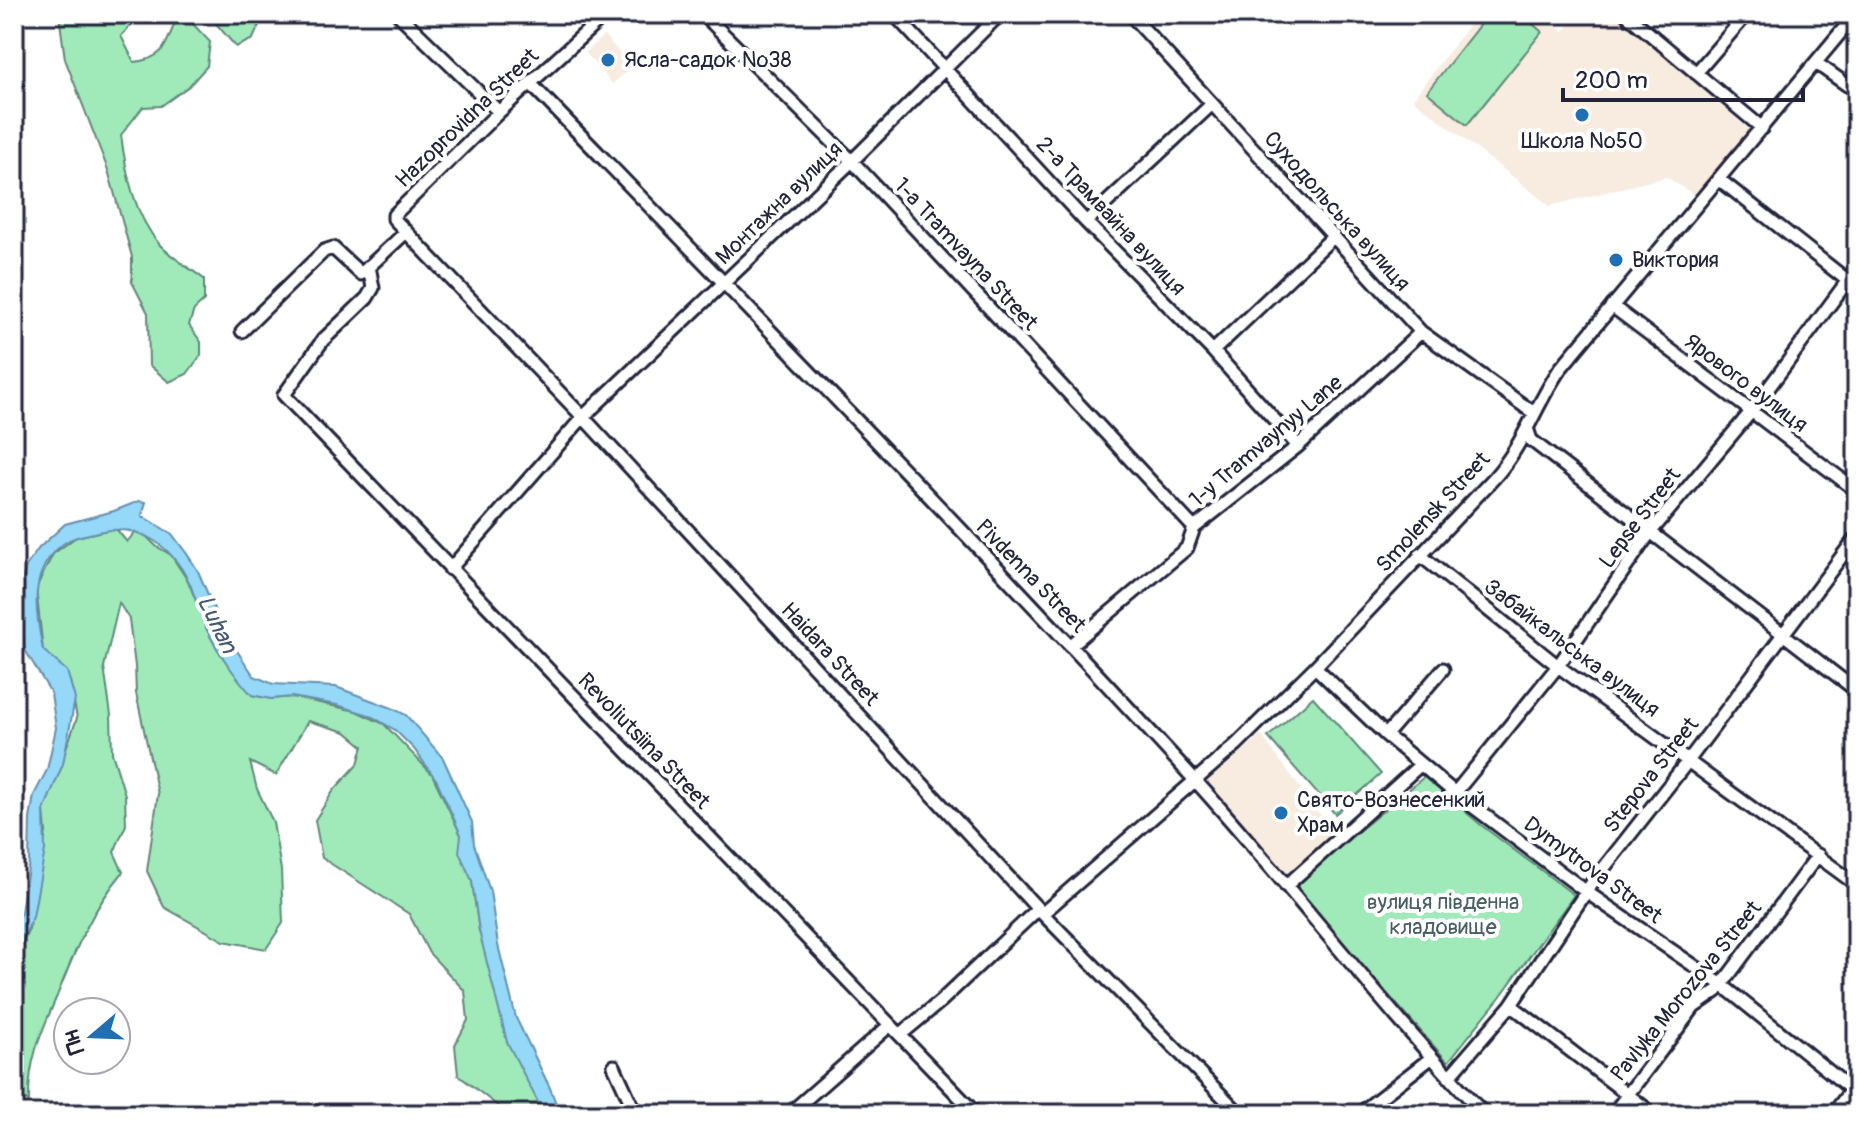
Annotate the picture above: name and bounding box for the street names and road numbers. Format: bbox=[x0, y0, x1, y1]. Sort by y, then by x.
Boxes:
street label: Hazoprovidna Street bbox=[389, 42, 545, 194]
street label: Суходольська вулиця bbox=[1258, 125, 1416, 297]
street label: 2-а Трамвайна вулиця bbox=[1030, 131, 1192, 301]
street label: Монтажна вулиця bbox=[710, 135, 848, 271]
street label: 1-a Tramvayna Street bbox=[888, 172, 1044, 336]
street label: Ярового вулиця bbox=[1679, 327, 1813, 439]
street label: 1-y Tramvaynyy Lane bbox=[1184, 369, 1349, 513]
street label: Smolensk Street bbox=[1370, 446, 1496, 578]
street label: Lepse Street bbox=[1593, 462, 1687, 574]
street label: Pivdenna Street bbox=[970, 513, 1092, 639]
street label: Забайкальська вулиця bbox=[1479, 573, 1665, 723]
street label: Haidara Street bbox=[775, 596, 885, 712]
street label: Revoliutsiina Street bbox=[572, 667, 716, 815]
street label: Stepova Street bbox=[1597, 711, 1705, 839]
street label: Dymytrova Street bbox=[1518, 810, 1668, 930]
street label: Pavlyka Morozova Street bbox=[1604, 895, 1768, 1087]

